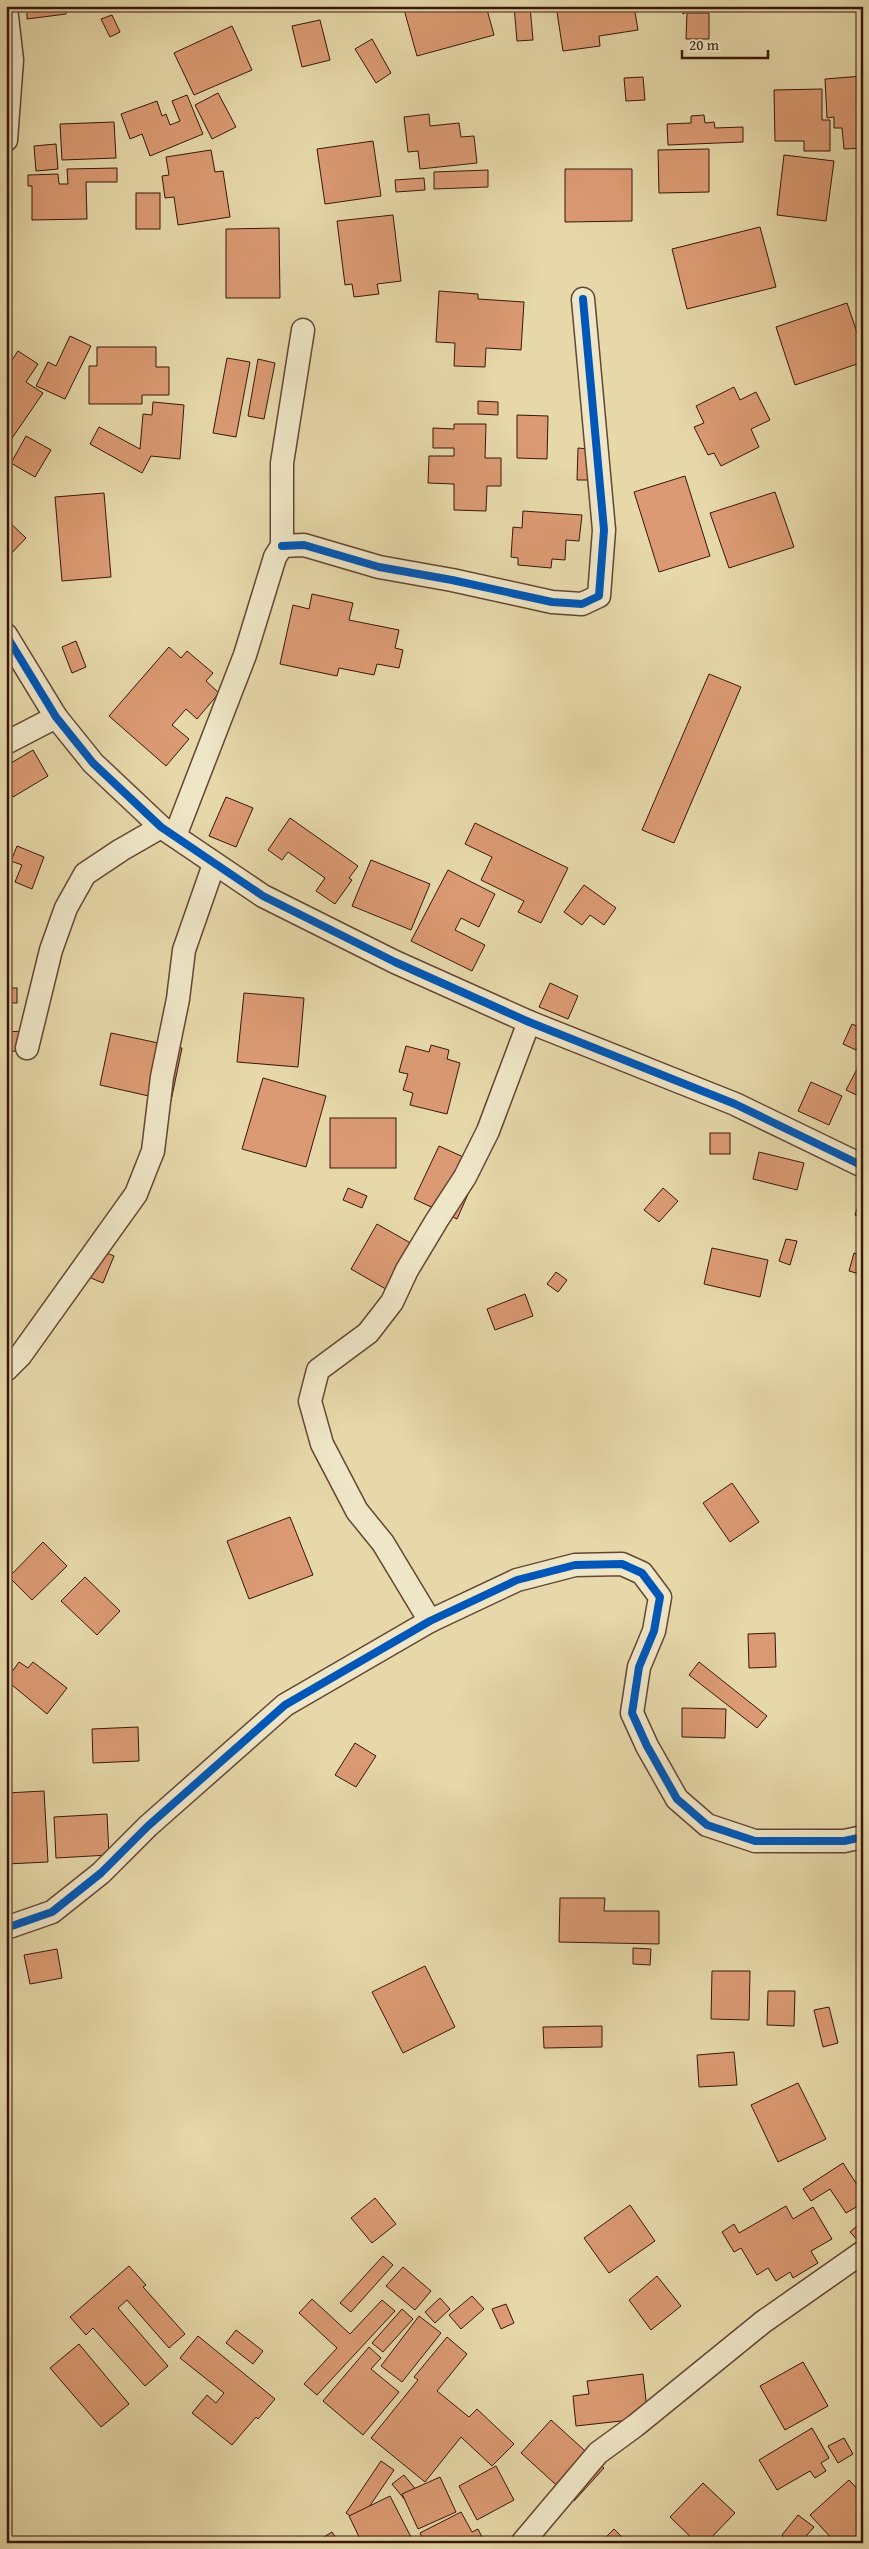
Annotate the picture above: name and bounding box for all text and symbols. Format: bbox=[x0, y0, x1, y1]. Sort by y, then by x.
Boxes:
scale bar bbox=[682, 28, 768, 60]
text: 20 m bbox=[689, 34, 720, 55]

